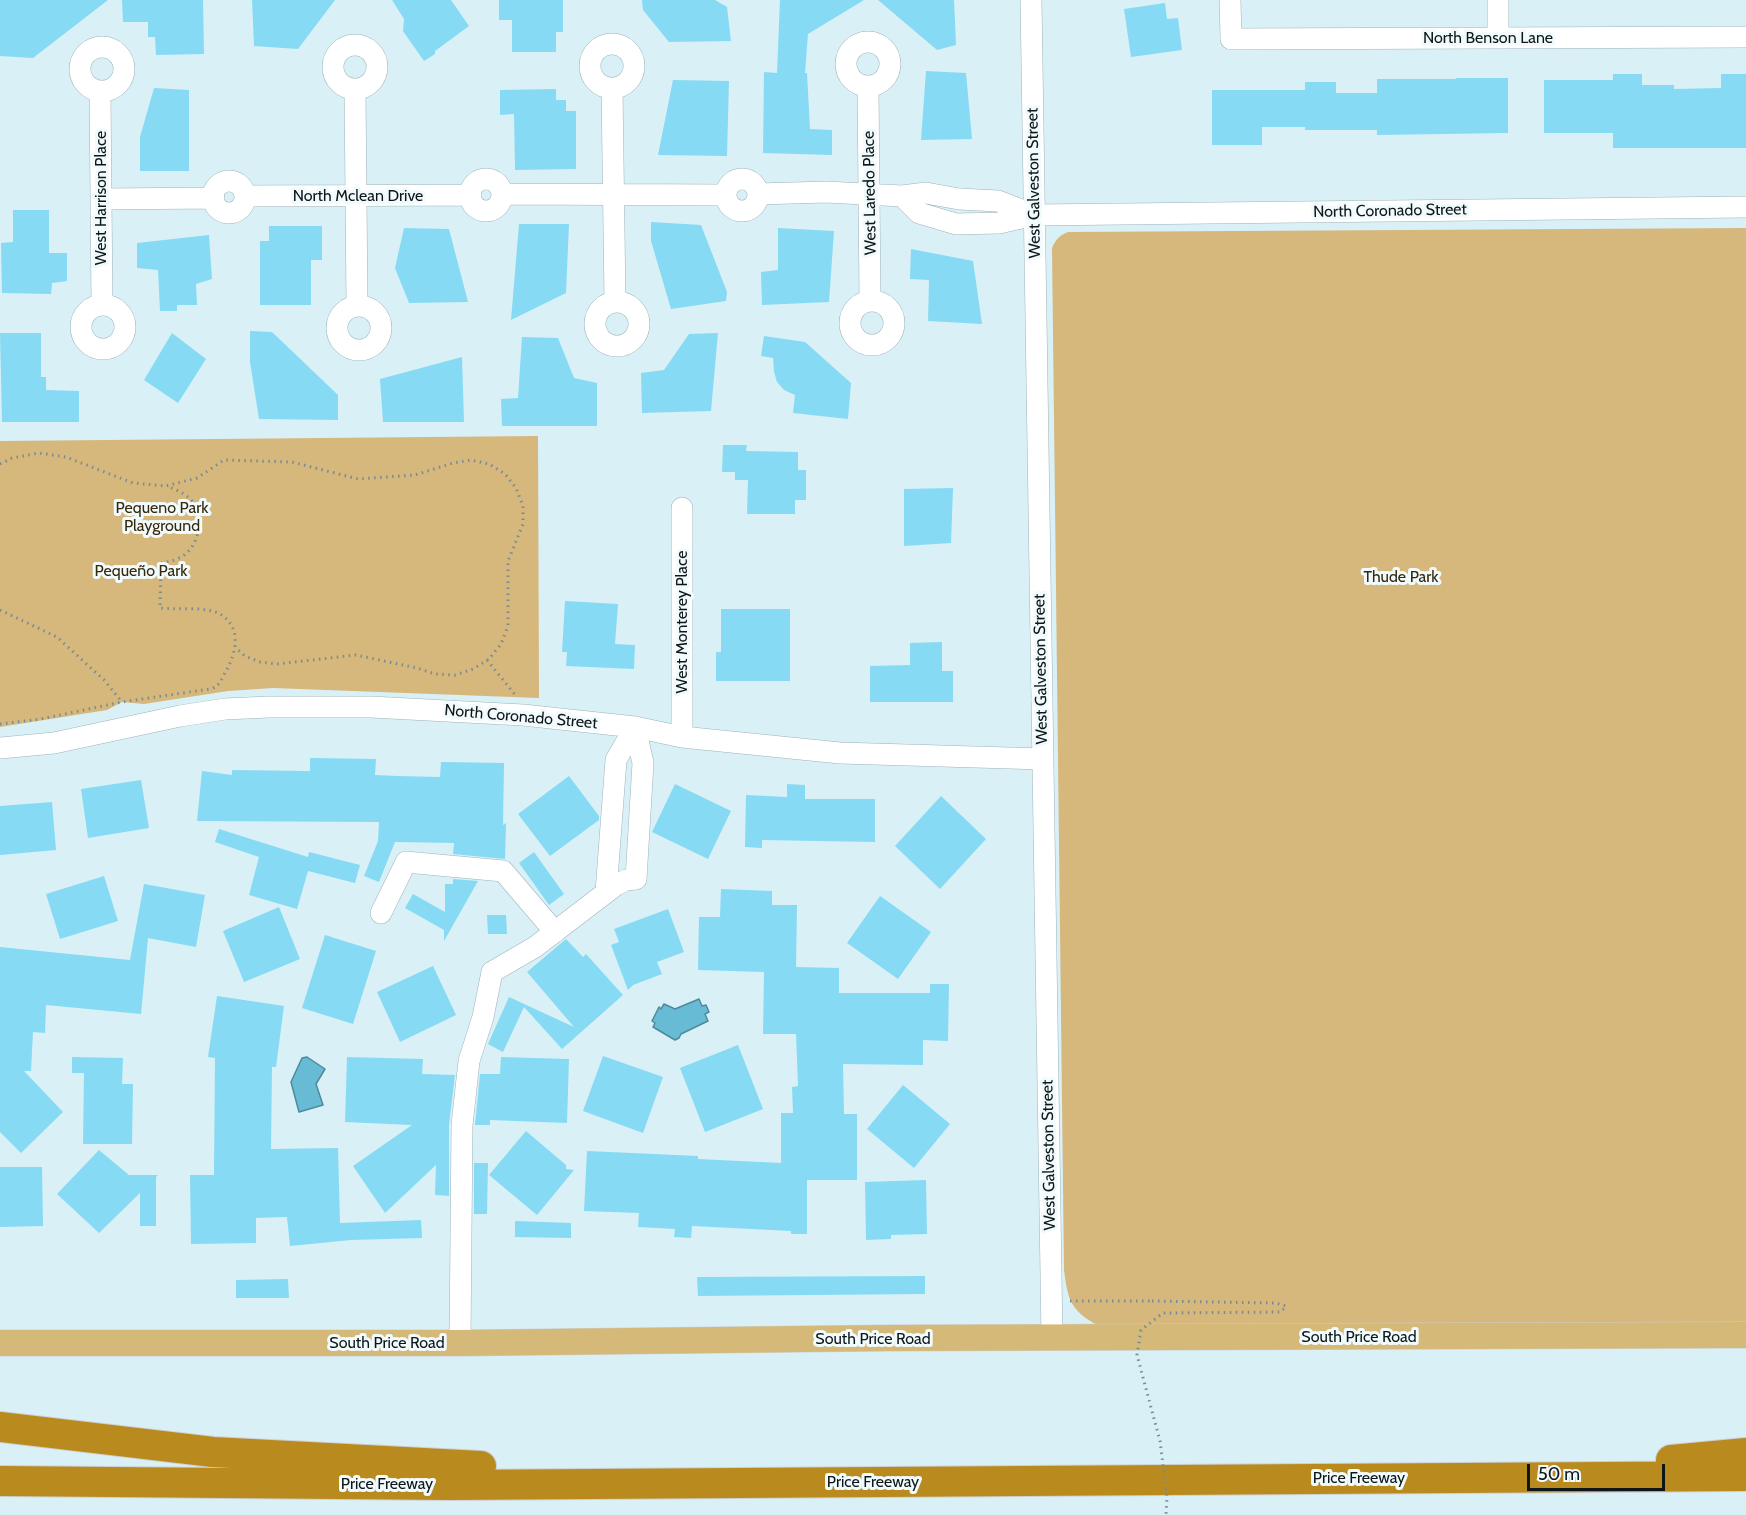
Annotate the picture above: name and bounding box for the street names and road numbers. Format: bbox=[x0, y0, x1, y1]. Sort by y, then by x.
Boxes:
street label: North Benson Lane bbox=[1423, 28, 1553, 48]
street label: West Galveston Street bbox=[1023, 107, 1045, 259]
street label: West Harrison Place bbox=[91, 131, 111, 265]
street label: West Laredo Place bbox=[859, 131, 881, 255]
street label: North Mclean Drive bbox=[293, 186, 423, 206]
street label: North Coronado Street bbox=[1313, 200, 1467, 222]
street label: West Monterey Place bbox=[672, 551, 692, 693]
street label: West Galveston Street bbox=[1030, 593, 1052, 745]
street label: North Coronado Street bbox=[444, 701, 598, 733]
street label: West Galveston Street bbox=[1038, 1079, 1060, 1231]
street label: South Price Road bbox=[1301, 1327, 1417, 1347]
street label: South Price Road bbox=[815, 1329, 931, 1349]
street label: South Price Road bbox=[329, 1333, 445, 1353]
street label: Price Freeway bbox=[1313, 1468, 1405, 1488]
street label: Price Freeway bbox=[827, 1472, 919, 1492]
street label: Price Freeway bbox=[341, 1474, 433, 1494]

